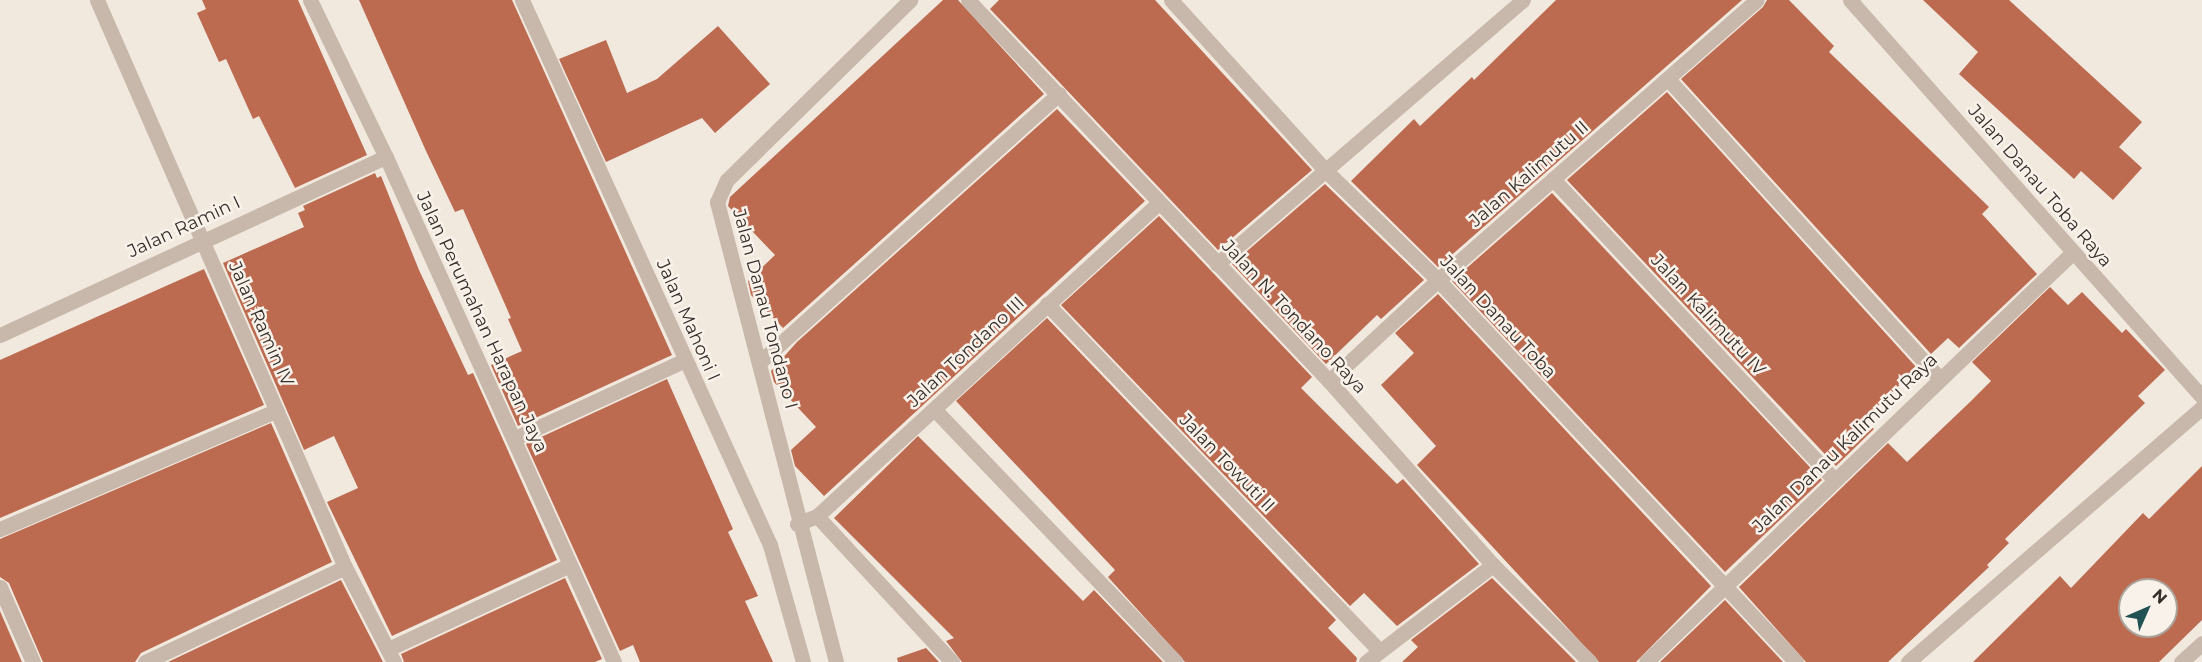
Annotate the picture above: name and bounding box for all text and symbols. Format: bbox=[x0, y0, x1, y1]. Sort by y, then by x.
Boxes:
street label: Jalan Danau Toba Raya bbox=[1963, 100, 2117, 272]
street label: Jalan Kalimutu II bbox=[1465, 116, 1593, 232]
street label: Jalan Perumahan Harapan Jaya bbox=[412, 188, 552, 456]
street label: Jalan Ramin I bbox=[124, 191, 244, 263]
street label: Jalan Danau Tondano I bbox=[728, 207, 802, 411]
street label: Jalan N. Tondano Raya bbox=[1217, 236, 1371, 398]
street label: Jalan Kalimutu IV bbox=[1646, 250, 1770, 380]
street label: Jalan Danau Toba bbox=[1435, 251, 1561, 383]
street label: Jalan Mahoni I bbox=[652, 256, 724, 384]
street label: Jalan Ramin IV bbox=[224, 258, 298, 390]
street label: Jalan Tondano III bbox=[903, 292, 1029, 412]
street label: Jalan Danau Kalimutu Raya bbox=[1748, 349, 1942, 537]
street label: Jalan Towuti II bbox=[1175, 409, 1279, 517]
north arrow bbox=[2118, 578, 2178, 638]
text: N bbox=[2148, 585, 2171, 608]

